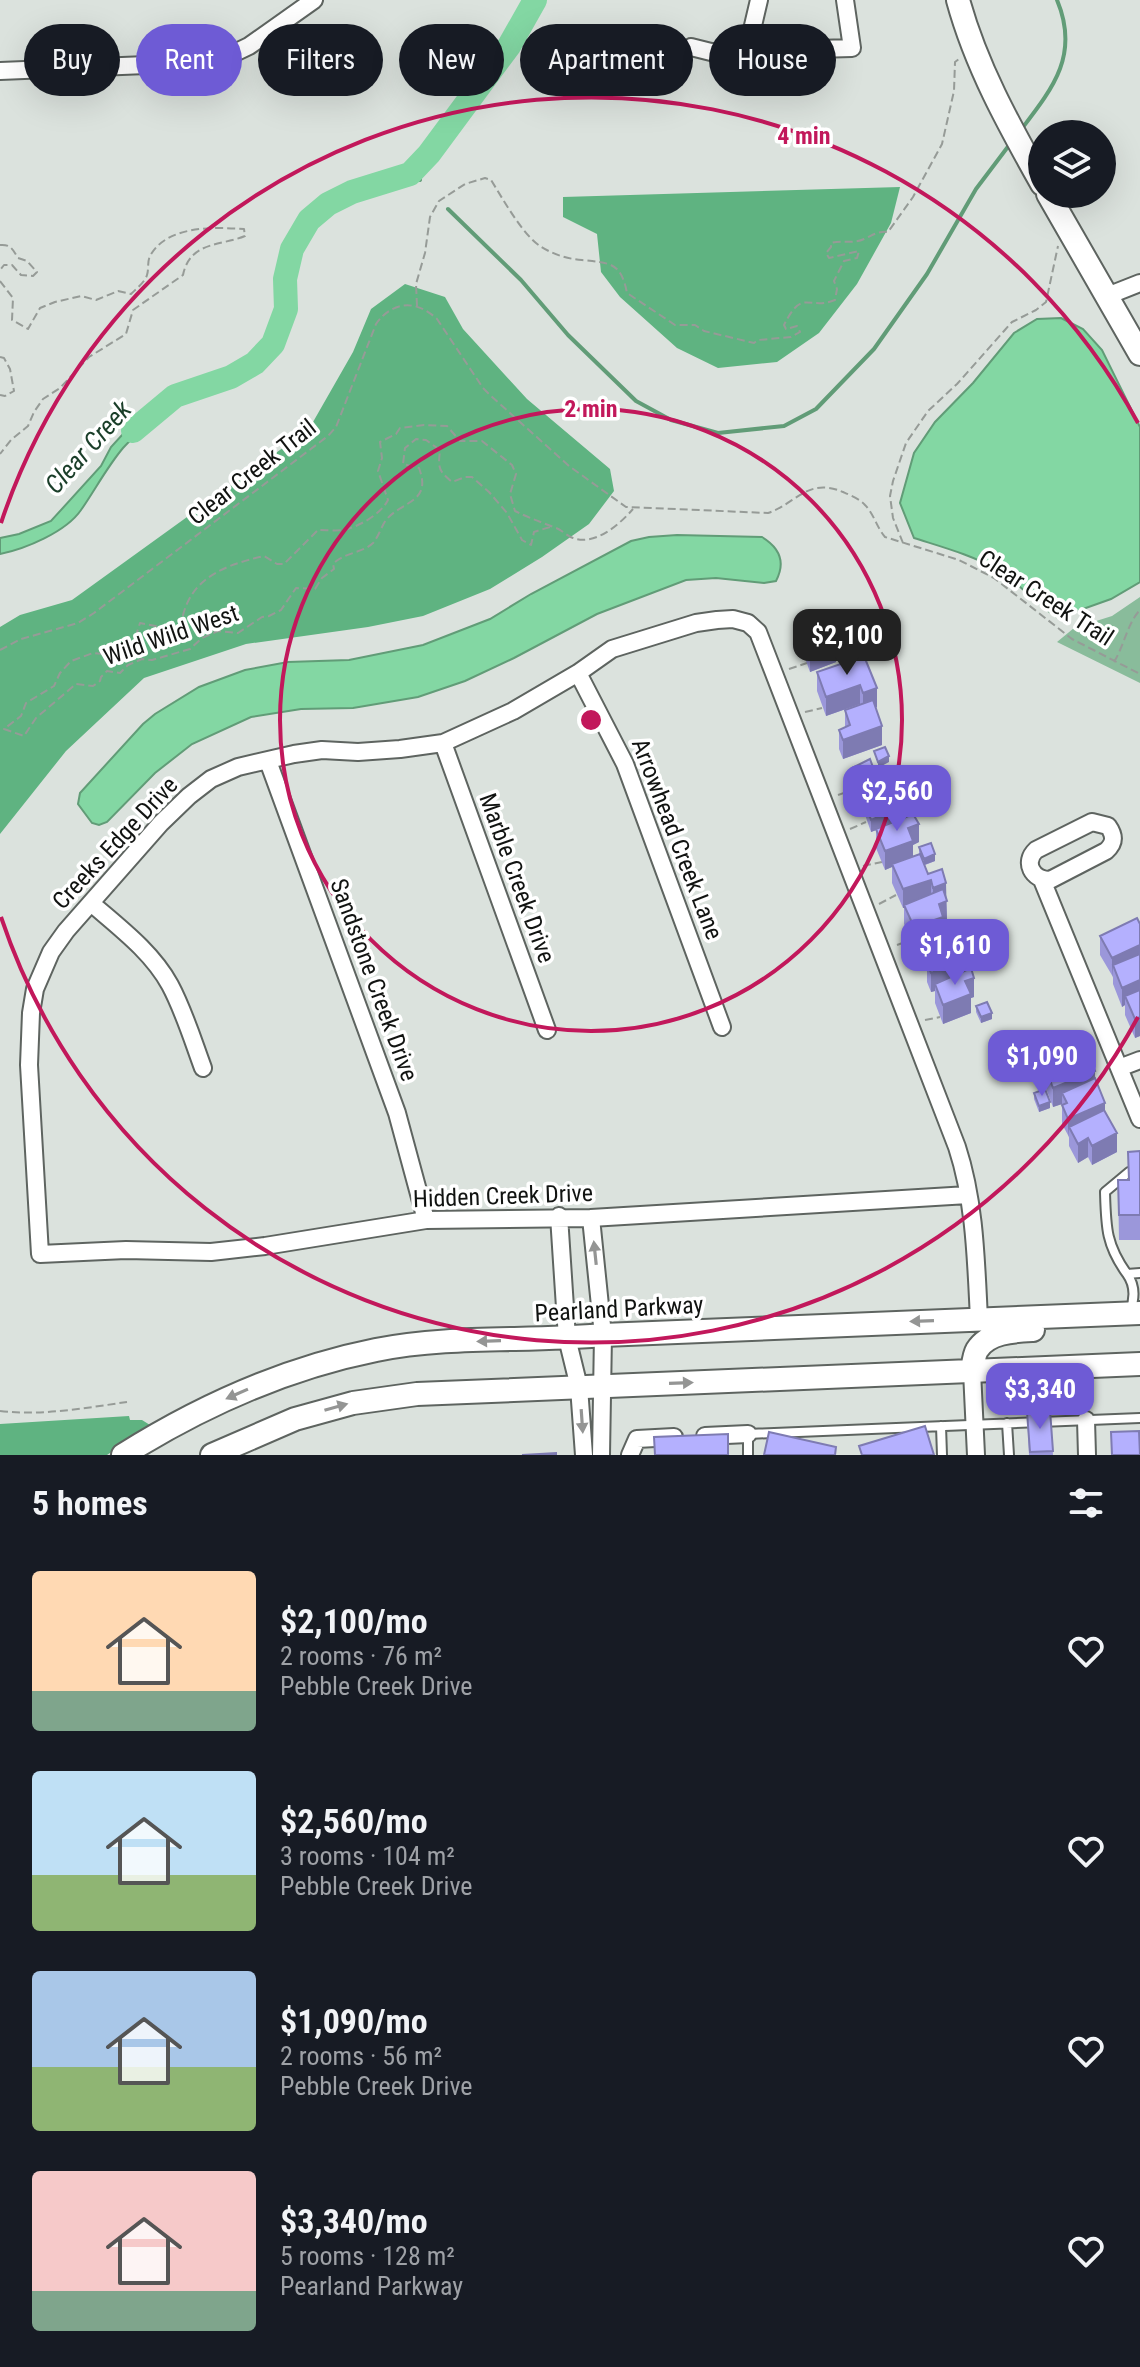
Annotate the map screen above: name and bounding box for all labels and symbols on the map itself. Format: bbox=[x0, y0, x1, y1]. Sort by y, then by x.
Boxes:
text: 4 min bbox=[777, 122, 831, 150]
water label: Clear Creek bbox=[39, 394, 138, 500]
text: 2 min bbox=[564, 395, 618, 423]
street label: Clear Creek Trail bbox=[182, 413, 322, 531]
street label: Clear Creek Trail bbox=[974, 544, 1118, 652]
street label: Wild Wild West bbox=[100, 599, 242, 671]
pin: $2,100 bbox=[782, 609, 912, 677]
centre of rings bbox=[577, 706, 605, 734]
street label: Arrowhead Creek Lane bbox=[626, 735, 728, 943]
pin: $2,560 bbox=[832, 765, 962, 833]
street label: Creeks Edge Drive bbox=[47, 771, 183, 915]
street label: Marble Creek Drive bbox=[473, 789, 561, 967]
street label: Sandstone Creek Drive bbox=[324, 875, 424, 1085]
pin: $1,610 bbox=[890, 919, 1020, 987]
pin: $1,090 bbox=[977, 1030, 1107, 1098]
street label: Hidden Creek Drive bbox=[413, 1179, 593, 1213]
one-way arrow bbox=[588, 1240, 601, 1265]
street label: Pearland Parkway bbox=[534, 1291, 704, 1327]
one-way arrow bbox=[909, 1315, 934, 1328]
one-way arrow bbox=[476, 1335, 501, 1348]
pin: $3,340 bbox=[975, 1363, 1105, 1431]
one-way arrow bbox=[669, 1377, 694, 1390]
one-way arrow bbox=[225, 1387, 248, 1401]
one-way arrow bbox=[324, 1401, 349, 1413]
one-way arrow bbox=[576, 1409, 589, 1434]

